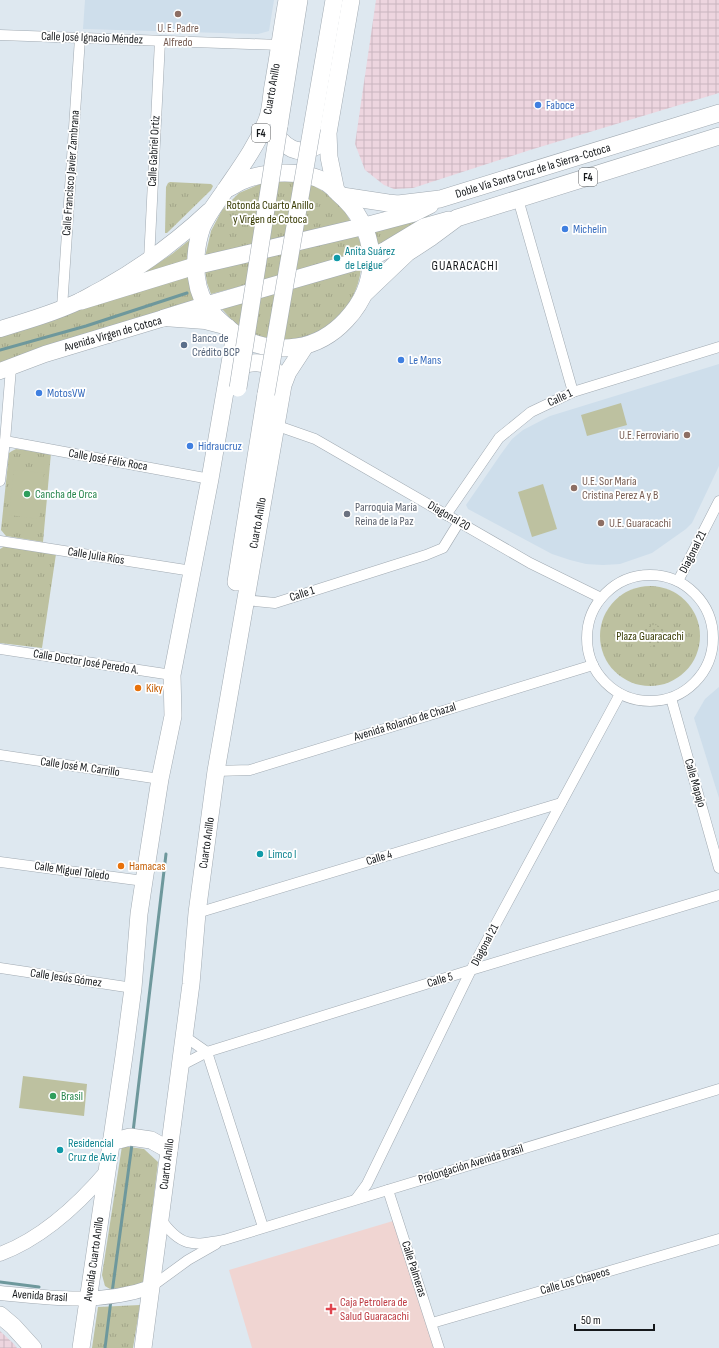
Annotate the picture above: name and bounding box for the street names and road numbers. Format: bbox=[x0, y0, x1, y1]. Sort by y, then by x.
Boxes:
street label: Calle José Ignacio Méndez bbox=[41, 29, 144, 47]
street label: Cuarto Anillo bbox=[260, 62, 284, 116]
street label: Calle Francisco Javier Zambrana bbox=[59, 109, 83, 236]
street label: Calle Gabriel Ortiz bbox=[145, 114, 163, 187]
road number: F4 bbox=[252, 124, 270, 142]
street label: Doble Vía Santa Cruz de la Sierra-Cotoca bbox=[454, 140, 613, 202]
road number: F4 bbox=[579, 168, 597, 186]
street label: Avenida Virgen de Cotoca bbox=[61, 313, 164, 355]
street label: Calle 1 bbox=[545, 385, 576, 410]
street label: Calle José Félix Roca bbox=[67, 446, 149, 474]
street label: Cuarto Anillo bbox=[246, 496, 270, 550]
street label: Diagonal 20 bbox=[425, 498, 473, 534]
street label: Diagonal 21 bbox=[676, 528, 710, 576]
street label: Calle Julia Ríos bbox=[67, 544, 125, 568]
street label: Calle 1 bbox=[287, 583, 317, 605]
street label: Calle Doctor José Peredo A. bbox=[32, 646, 140, 678]
street label: Avenida Rolando de Chazal bbox=[351, 699, 458, 745]
street label: Calle José M. Carrillo bbox=[39, 754, 121, 780]
street label: Calle Mapajo bbox=[681, 757, 709, 809]
street label: Cuarto Anillo bbox=[196, 816, 218, 870]
street label: Calle 4 bbox=[364, 847, 394, 869]
street label: Calle Miguel Toledo bbox=[33, 858, 111, 884]
street label: Diagonal 21 bbox=[468, 921, 503, 969]
street label: Calle Jesús Gómez bbox=[29, 966, 103, 991]
street label: Calle 5 bbox=[425, 969, 455, 991]
street label: Cuarto Anillo bbox=[156, 1137, 178, 1191]
street label: Prolongación Avenida Brasil bbox=[417, 1141, 525, 1187]
street label: Avenida Cuarto Anillo bbox=[81, 1216, 107, 1303]
street label: Calle Palmeras bbox=[398, 1239, 430, 1299]
street label: Calle Los Chapeos bbox=[539, 1264, 611, 1298]
street label: Avenida Brasil bbox=[11, 1287, 68, 1305]

